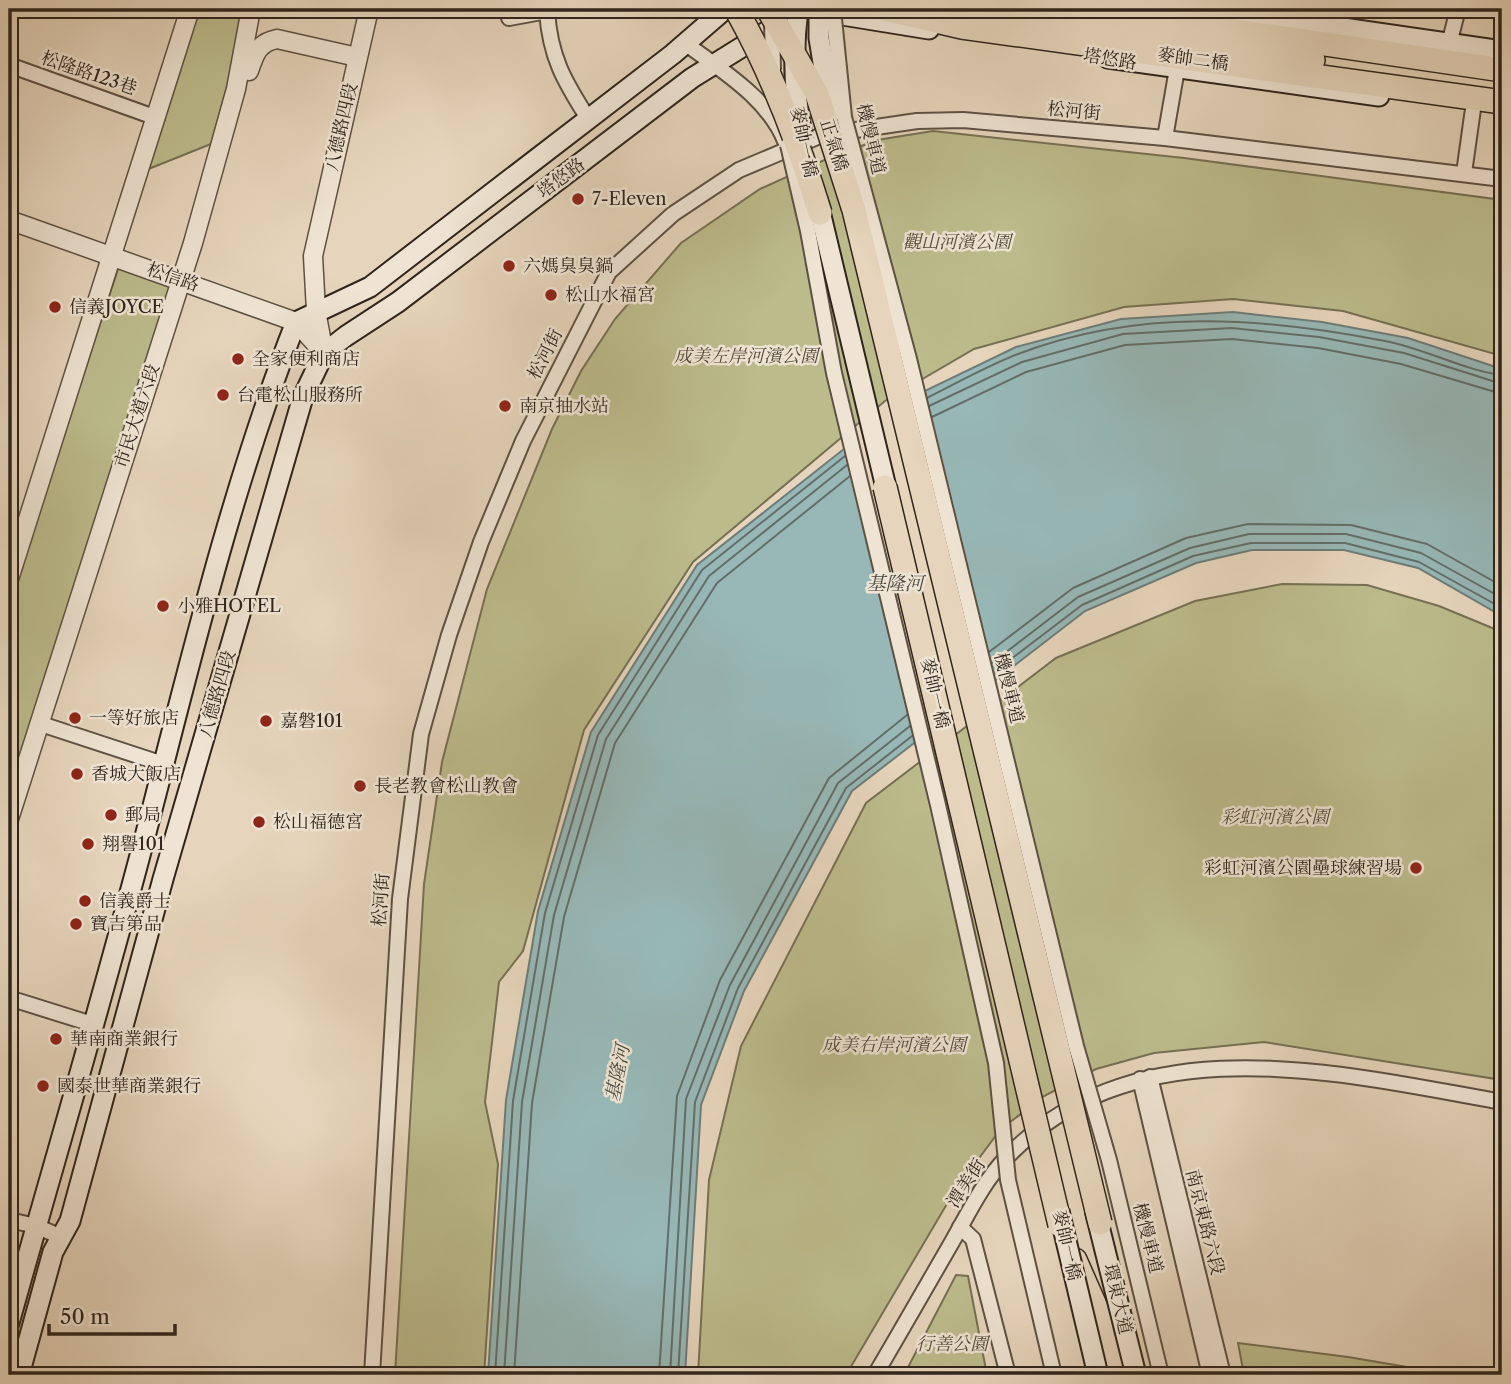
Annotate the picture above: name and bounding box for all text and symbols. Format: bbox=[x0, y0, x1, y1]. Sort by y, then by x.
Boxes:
street label: 麥帥二橋 bbox=[1156, 43, 1230, 75]
street label: 塔悠路 bbox=[1082, 44, 1138, 74]
street label: 松隆路123巷 bbox=[38, 46, 140, 100]
street label: 八德路四段 bbox=[320, 81, 362, 173]
street label: 松河街 bbox=[1046, 98, 1102, 124]
street label: 機慢車道 bbox=[852, 101, 890, 177]
street label: 麥帥一橋 bbox=[786, 104, 822, 180]
street label: 正氣橋 bbox=[816, 116, 852, 174]
street label: 塔悠路 bbox=[533, 153, 589, 203]
place label: 7-Eleven bbox=[592, 188, 667, 210]
marker: 7-Eleven bbox=[570, 191, 586, 207]
park label: 觀山河濱公園 bbox=[903, 231, 1014, 253]
place label: 六媽臭臭鍋 bbox=[523, 255, 613, 277]
street label: 松信路 bbox=[144, 258, 202, 296]
marker: 六媽臭臭鍋 bbox=[501, 258, 517, 274]
place label: 松山水福宮 bbox=[565, 284, 655, 306]
marker: 松山水福宮 bbox=[543, 287, 559, 303]
place label: 信義JOYCE bbox=[69, 296, 164, 318]
marker: 信義JOYCE bbox=[47, 299, 63, 315]
street label: 松河街 bbox=[523, 325, 567, 383]
park label: 成美左岸河濱公園 bbox=[674, 345, 821, 367]
place label: 全家便利商店 bbox=[252, 348, 360, 370]
marker: 全家便利商店 bbox=[230, 351, 246, 367]
street label: 市民大道六段 bbox=[110, 361, 164, 471]
place label: 台電松山服務所 bbox=[237, 384, 363, 406]
marker: 台電松山服務所 bbox=[215, 387, 231, 403]
place label: 南京抽水站 bbox=[519, 395, 609, 417]
marker: 南京抽水站 bbox=[497, 398, 513, 414]
water label: 基隆河 bbox=[866, 572, 926, 595]
place label: 小雅HOTEL bbox=[177, 595, 281, 617]
marker: 小雅HOTEL bbox=[155, 598, 171, 614]
street label: 八德路四段 bbox=[194, 648, 240, 740]
street label: 機慢車道 bbox=[990, 650, 1028, 726]
street label: 麥帥一橋 bbox=[916, 655, 954, 731]
place label: 一等好旅店 bbox=[89, 707, 179, 729]
marker: 一等好旅店 bbox=[67, 710, 83, 726]
place label: 嘉磐101 bbox=[280, 710, 343, 732]
marker: 嘉磐101 bbox=[258, 713, 274, 729]
place label: 香城大飯店 bbox=[91, 763, 181, 785]
marker: 香城大飯店 bbox=[69, 766, 85, 782]
place label: 長老教會松山教會 bbox=[374, 775, 518, 797]
marker: 長老教會松山教會 bbox=[352, 778, 368, 794]
place label: 郵局 bbox=[125, 804, 161, 826]
park label: 彩虹河濱公園 bbox=[1221, 806, 1332, 828]
marker: 郵局 bbox=[103, 807, 119, 823]
place label: 松山福德宮 bbox=[273, 811, 363, 833]
marker: 松山福德宮 bbox=[251, 814, 267, 830]
place label: 翔譽101 bbox=[102, 833, 165, 855]
marker: 翔譽101 bbox=[80, 836, 96, 852]
place label: 彩虹河濱公園壘球練習場 bbox=[1204, 857, 1402, 879]
marker: 彩虹河濱公園壘球練習場 bbox=[1408, 860, 1424, 876]
street label: 松河街 bbox=[368, 872, 394, 928]
place label: 信義爵士 bbox=[99, 890, 171, 912]
marker: 信義爵士 bbox=[77, 893, 93, 909]
place label: 寶吉第品 bbox=[90, 913, 162, 935]
marker: 寶吉第品 bbox=[68, 916, 84, 932]
place label: 華南商業銀行 bbox=[70, 1028, 178, 1050]
marker: 華南商業銀行 bbox=[48, 1031, 64, 1047]
park label: 成美右岸河濱公園 bbox=[822, 1034, 969, 1056]
water label: 基隆河 bbox=[601, 1040, 635, 1103]
place label: 國泰世華商業銀行 bbox=[57, 1075, 201, 1097]
marker: 國泰世華商業銀行 bbox=[35, 1078, 51, 1094]
street label: 潭美街 bbox=[942, 1154, 990, 1212]
street label: 南京東路六段 bbox=[1181, 1167, 1229, 1277]
street label: 機慢車道 bbox=[1129, 1200, 1167, 1276]
street label: 麥帥一橋 bbox=[1048, 1207, 1086, 1283]
street label: 環東大道 bbox=[1099, 1261, 1137, 1337]
scale bar bbox=[49, 1293, 175, 1337]
text: 50 m bbox=[60, 1304, 110, 1329]
park label: 行善公園 bbox=[916, 1333, 991, 1355]

